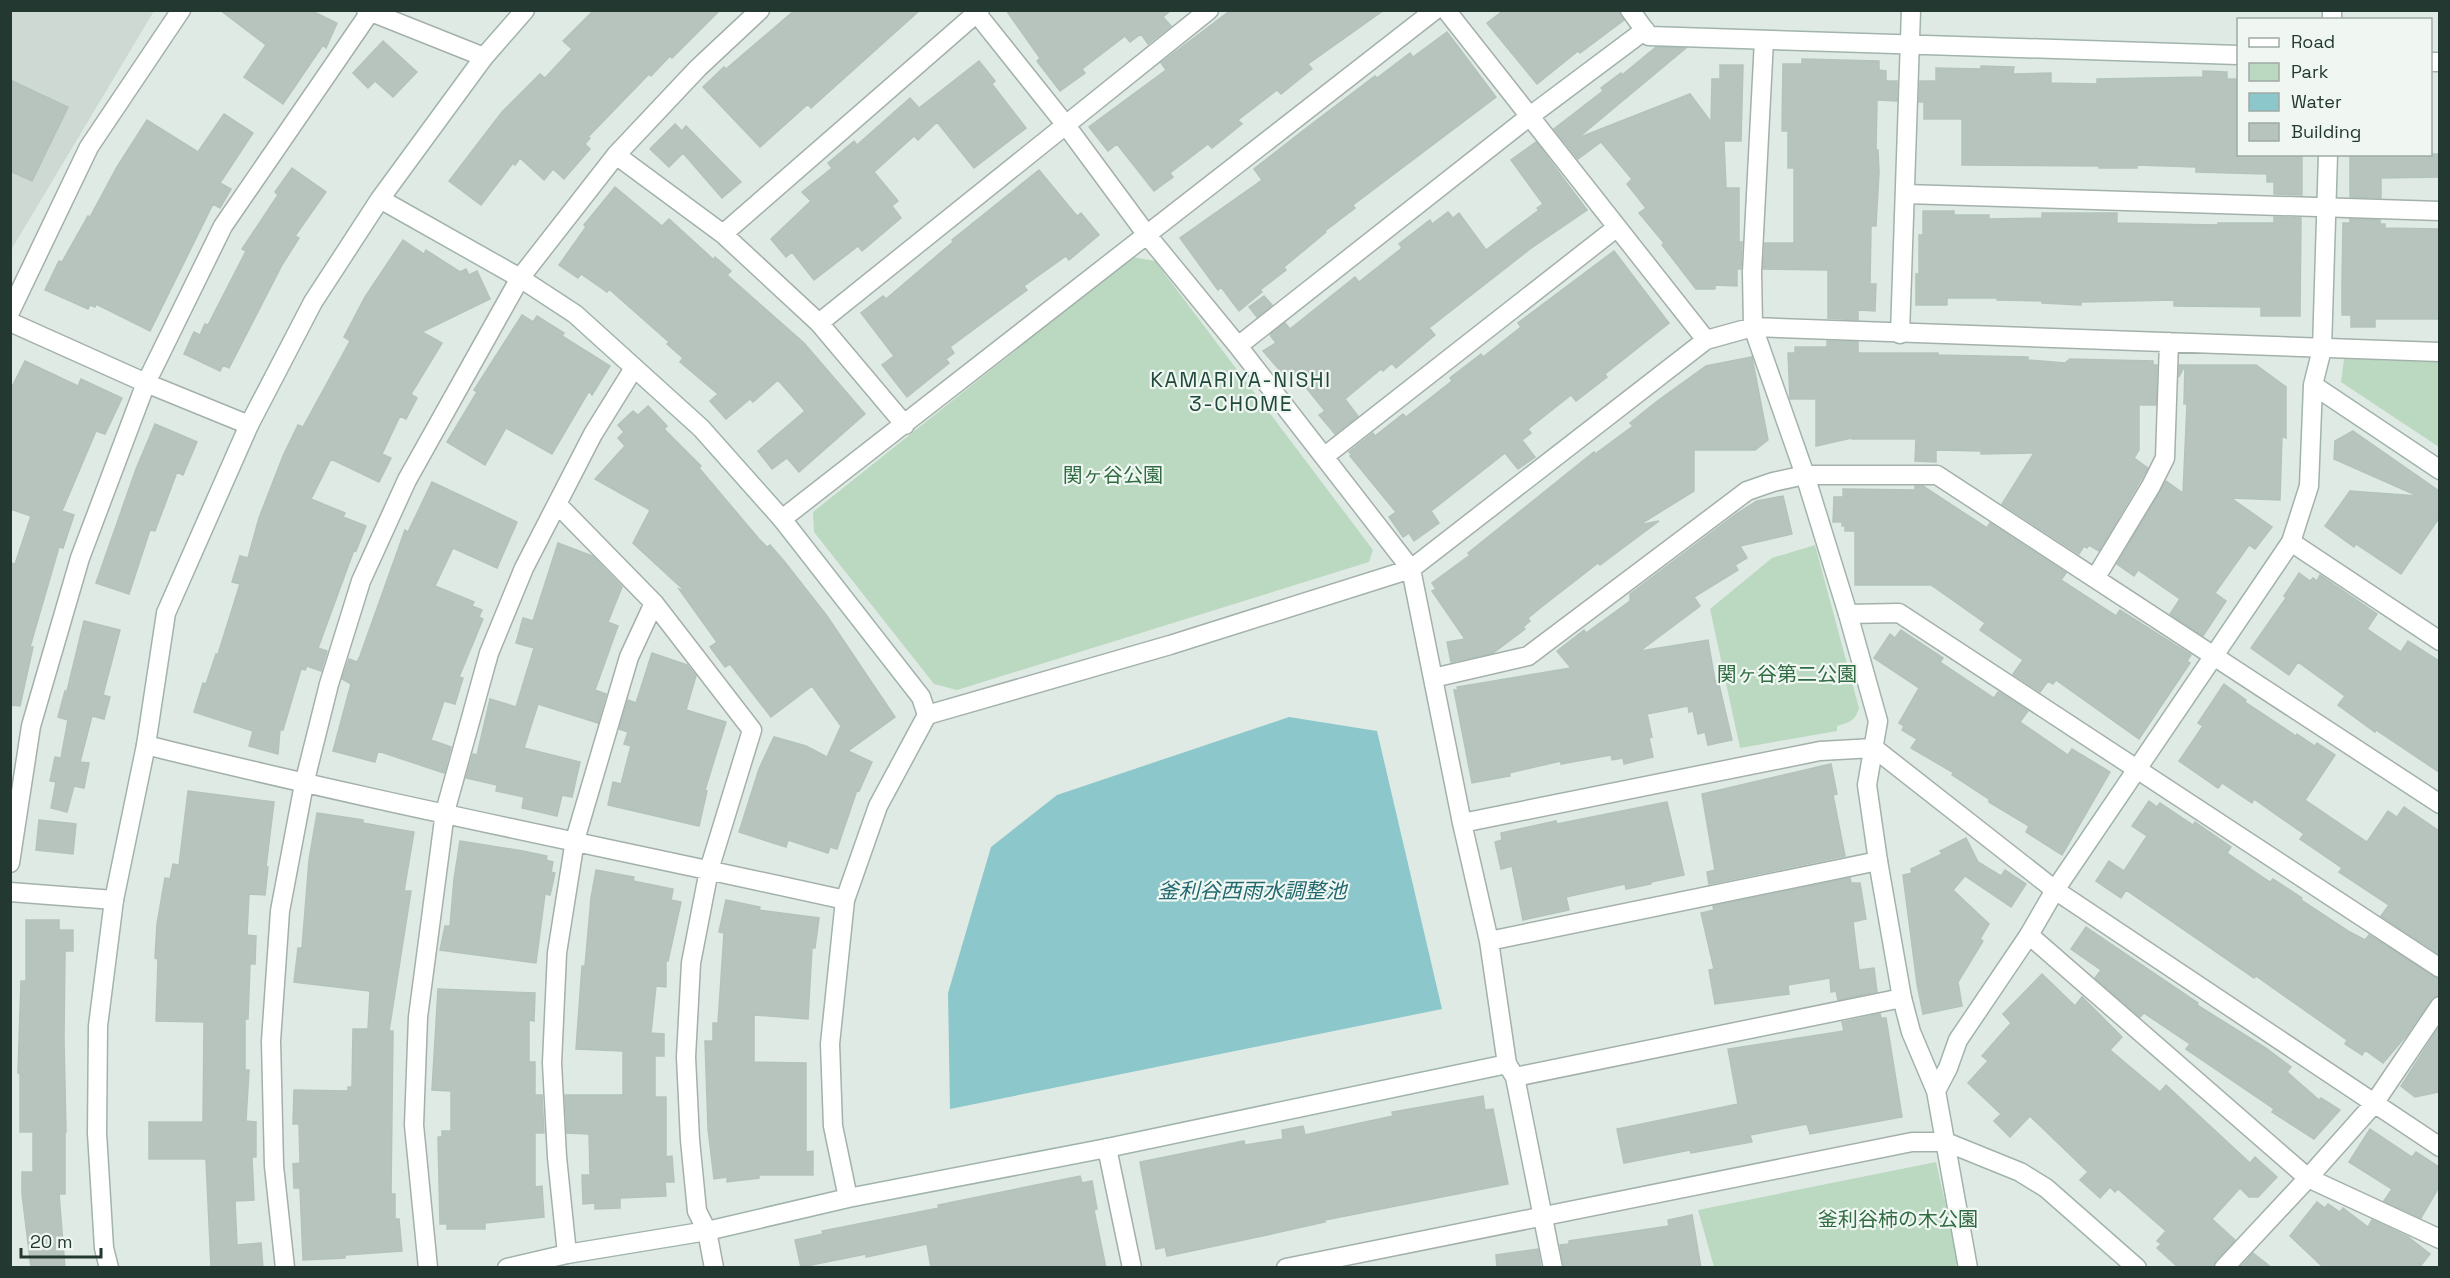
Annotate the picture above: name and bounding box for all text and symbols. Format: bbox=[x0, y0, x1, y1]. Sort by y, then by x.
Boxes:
legend bbox=[2237, 18, 2432, 156]
text: Road bbox=[2291, 30, 2335, 53]
text: Park bbox=[2291, 60, 2329, 83]
text: Water bbox=[2291, 90, 2342, 113]
text: Building bbox=[2291, 120, 2361, 143]
district label: KAMARIYA-NISHI 3-CHOME bbox=[1150, 366, 1332, 417]
park label: 関ヶ谷公園 bbox=[1063, 462, 1163, 488]
park label: 関ヶ谷第二公園 bbox=[1717, 661, 1857, 687]
water label: 釜利谷西雨水調整池 bbox=[1158, 877, 1348, 904]
park label: 釜利谷柿の木公園 bbox=[1818, 1206, 1978, 1232]
scale bar bbox=[21, 1221, 100, 1259]
text: 20 m bbox=[30, 1230, 73, 1253]

